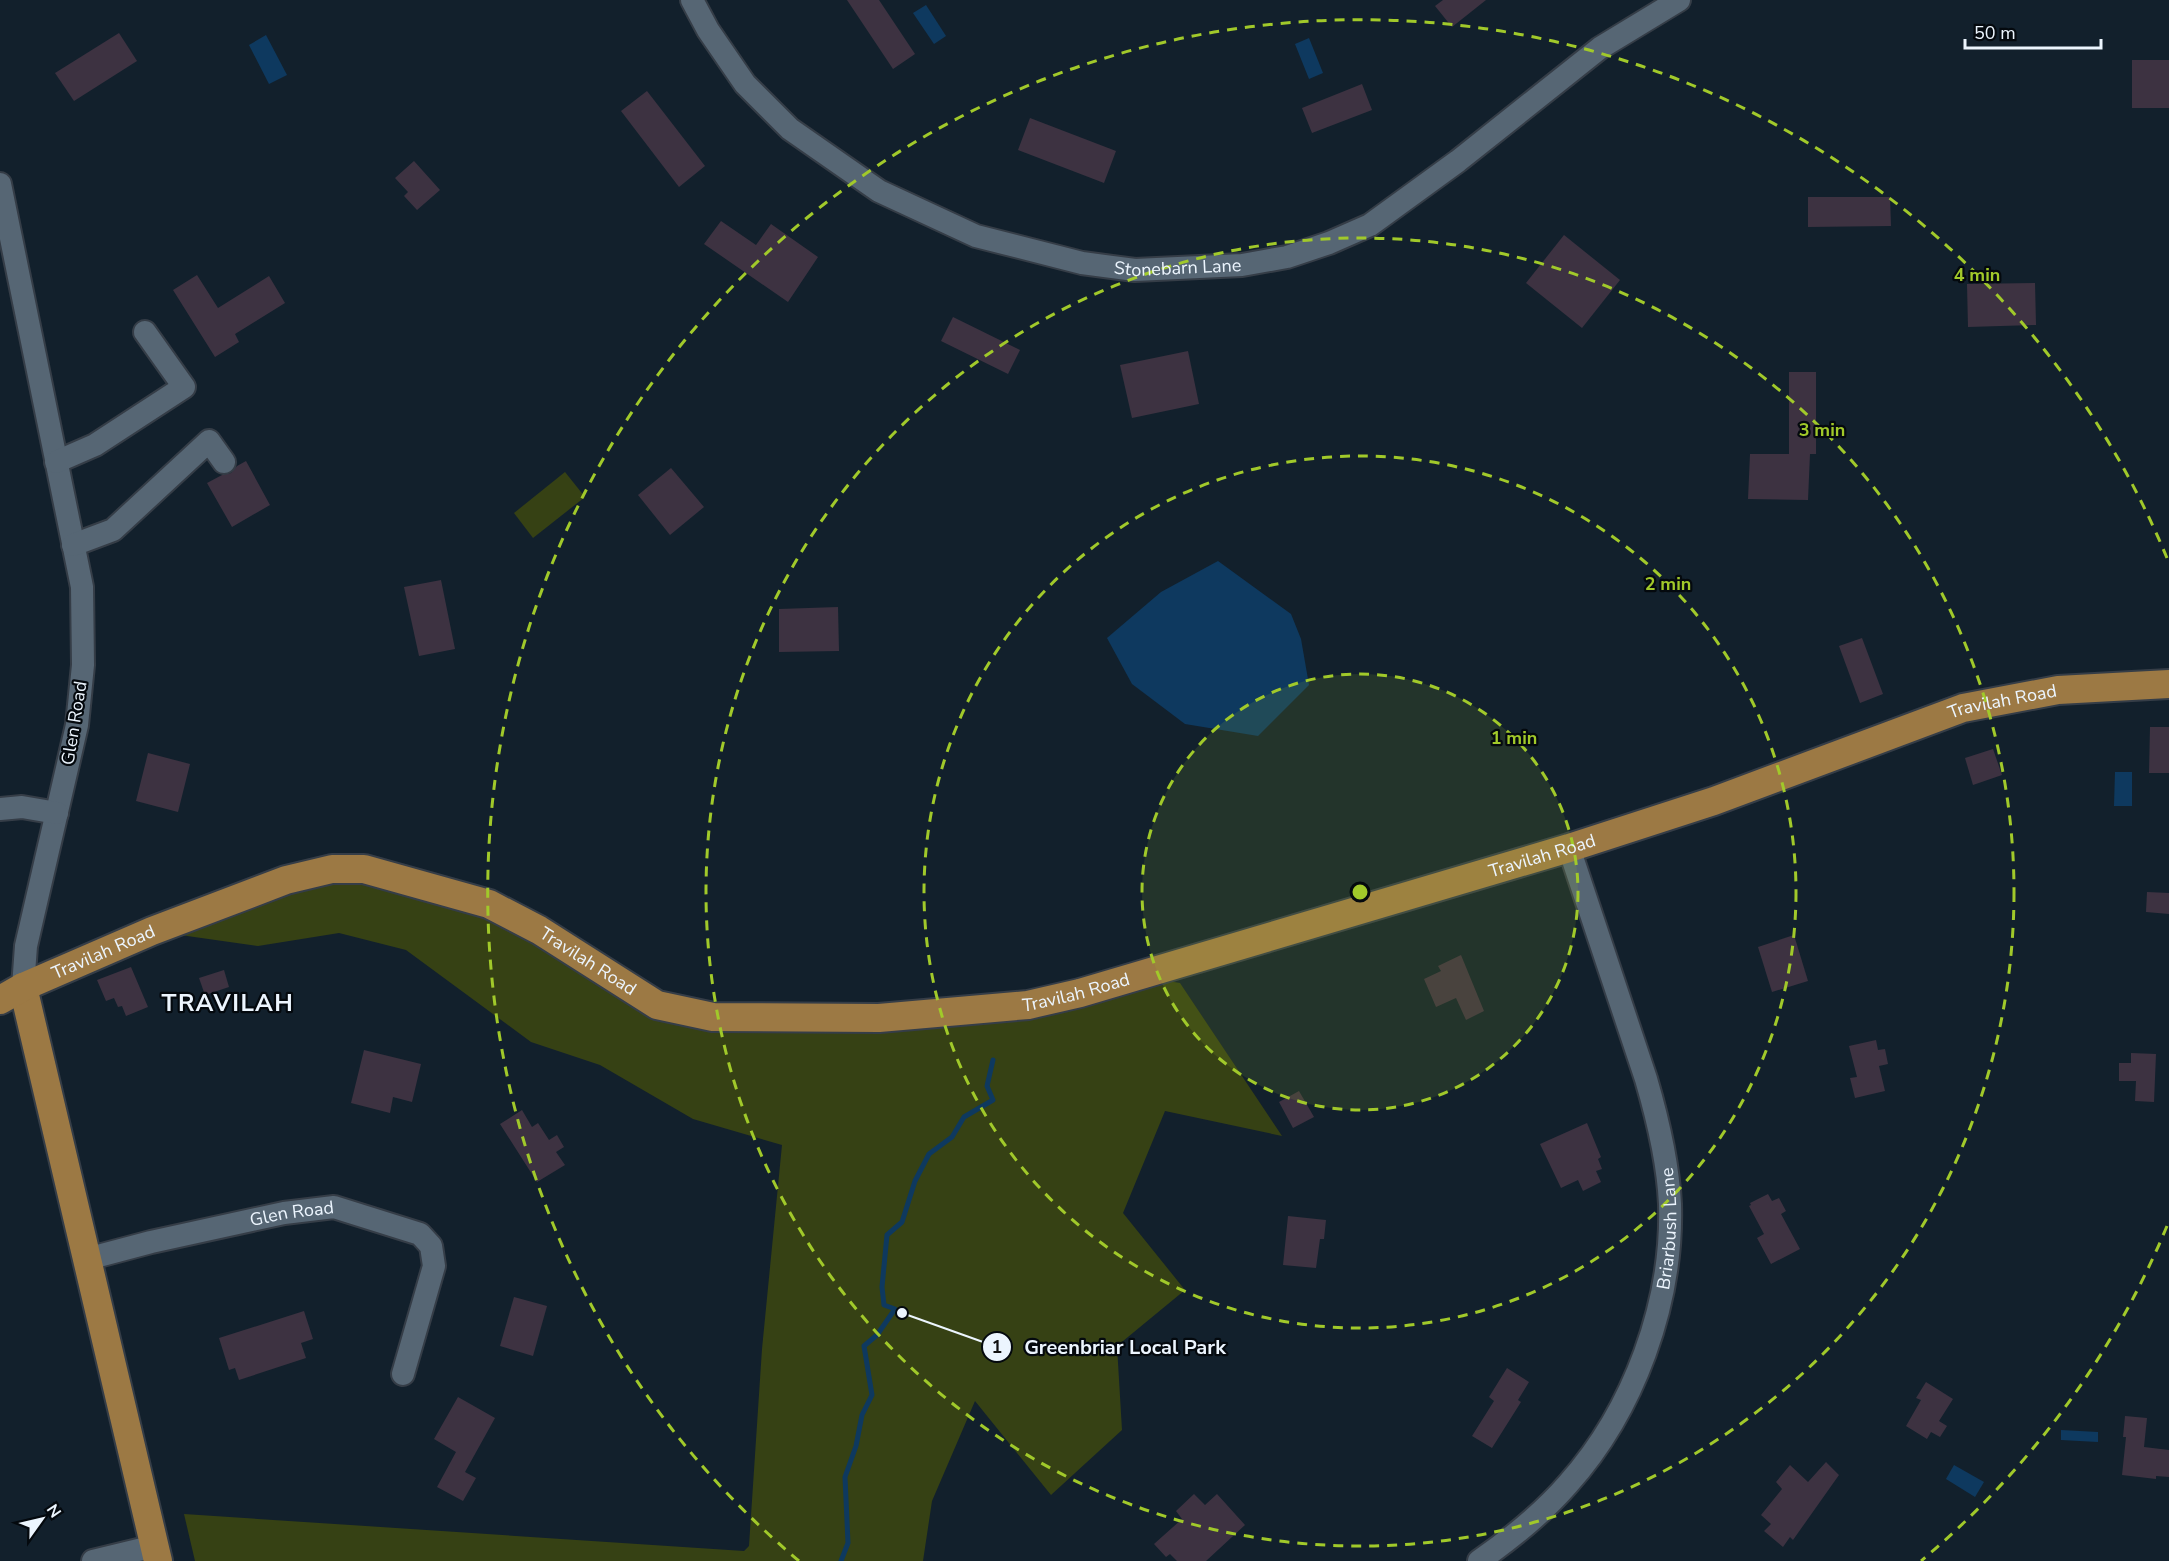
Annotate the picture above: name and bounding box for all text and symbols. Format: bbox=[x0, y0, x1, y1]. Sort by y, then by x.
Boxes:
scale bar bbox=[1965, 12, 2102, 50]
text: 50 m bbox=[1974, 21, 2016, 45]
street label: Stonebarn Lane bbox=[1112, 253, 1242, 282]
text: 4 min bbox=[1954, 263, 2000, 287]
text: 3 min bbox=[1799, 418, 1845, 442]
text: 2 min bbox=[1645, 572, 1691, 596]
street label: Glen Road bbox=[56, 679, 92, 767]
street label: Travilah Road bbox=[1944, 679, 2059, 725]
text: 1 min bbox=[1491, 726, 1537, 750]
street label: Travilah Road bbox=[1486, 828, 1599, 883]
centre of rings bbox=[1350, 882, 1370, 902]
street label: Travilah Road bbox=[48, 919, 159, 985]
street label: Travilah Road bbox=[535, 921, 641, 1001]
street label: Travilah Road bbox=[1021, 967, 1133, 1017]
district label: TRAVILAH bbox=[162, 987, 294, 1019]
street label: Briarbush Lane bbox=[1651, 1166, 1682, 1291]
street label: Glen Road bbox=[248, 1195, 335, 1232]
callout: Greenbriar Local Park bbox=[982, 1328, 1238, 1366]
text: Greenbriar Local Park bbox=[1024, 1334, 1227, 1361]
text: 1 bbox=[992, 1335, 1002, 1359]
north arrow bbox=[12, 1489, 72, 1549]
text: N bbox=[41, 1500, 66, 1522]

